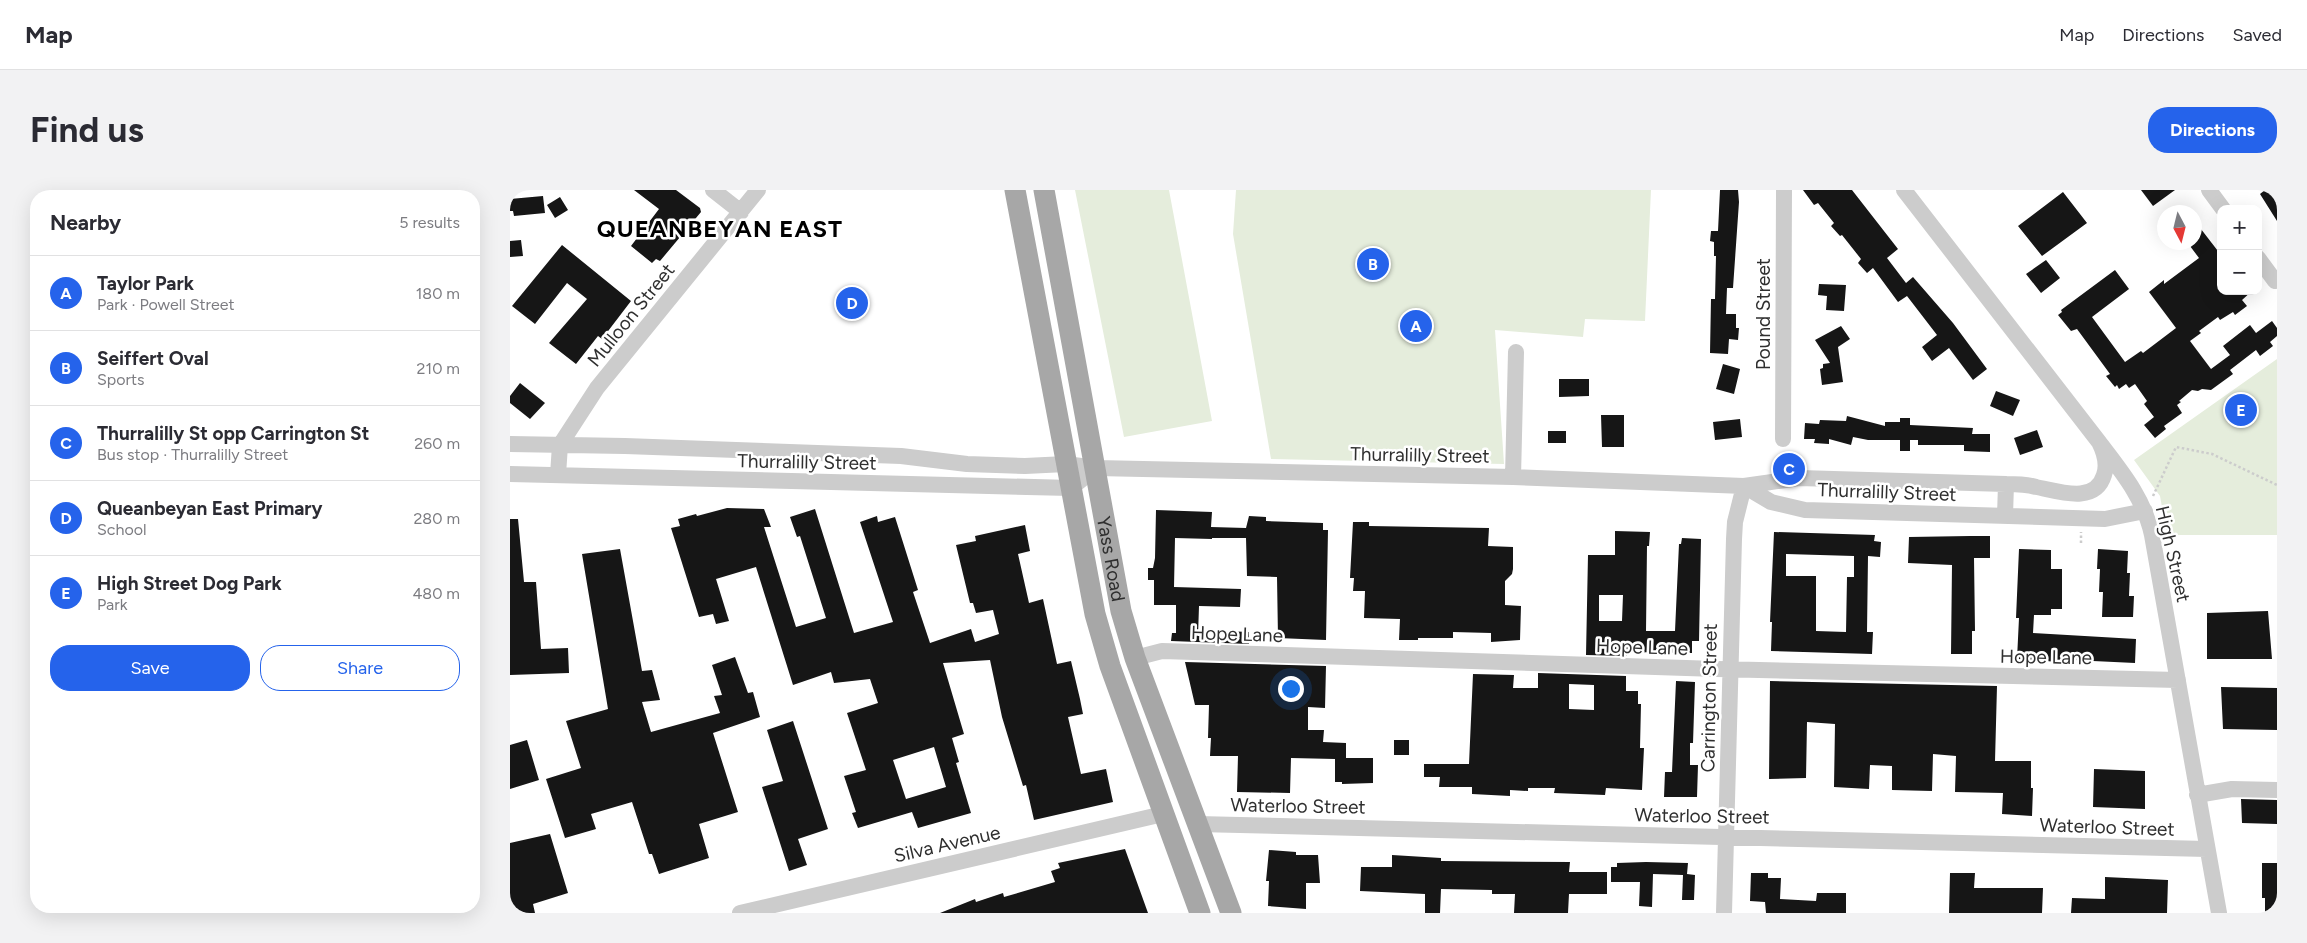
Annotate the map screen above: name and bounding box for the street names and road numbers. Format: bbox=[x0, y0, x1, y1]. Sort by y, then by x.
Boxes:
street label: Pound Street bbox=[1752, 258, 1775, 370]
street label: Mulloon Street bbox=[583, 259, 679, 371]
street label: Thurralilly Street bbox=[1350, 442, 1490, 468]
street label: Thurralilly Street bbox=[737, 449, 877, 475]
street label: Thurralilly Street bbox=[1817, 478, 1957, 506]
street label: High Street bbox=[2151, 504, 2195, 604]
street label: Yass Road bbox=[1092, 514, 1131, 603]
street label: Hope Lane bbox=[1191, 621, 1283, 647]
street label: Carrington Street bbox=[1696, 623, 1722, 773]
street label: Hope Lane bbox=[1596, 634, 1688, 660]
street label: Hope Lane bbox=[2000, 645, 2092, 669]
street label: Waterloo Street bbox=[1230, 793, 1366, 819]
street label: Waterloo Street bbox=[1634, 803, 1770, 829]
street label: Waterloo Street bbox=[2039, 813, 2175, 841]
street label: Silva Avenue bbox=[892, 821, 1002, 867]

